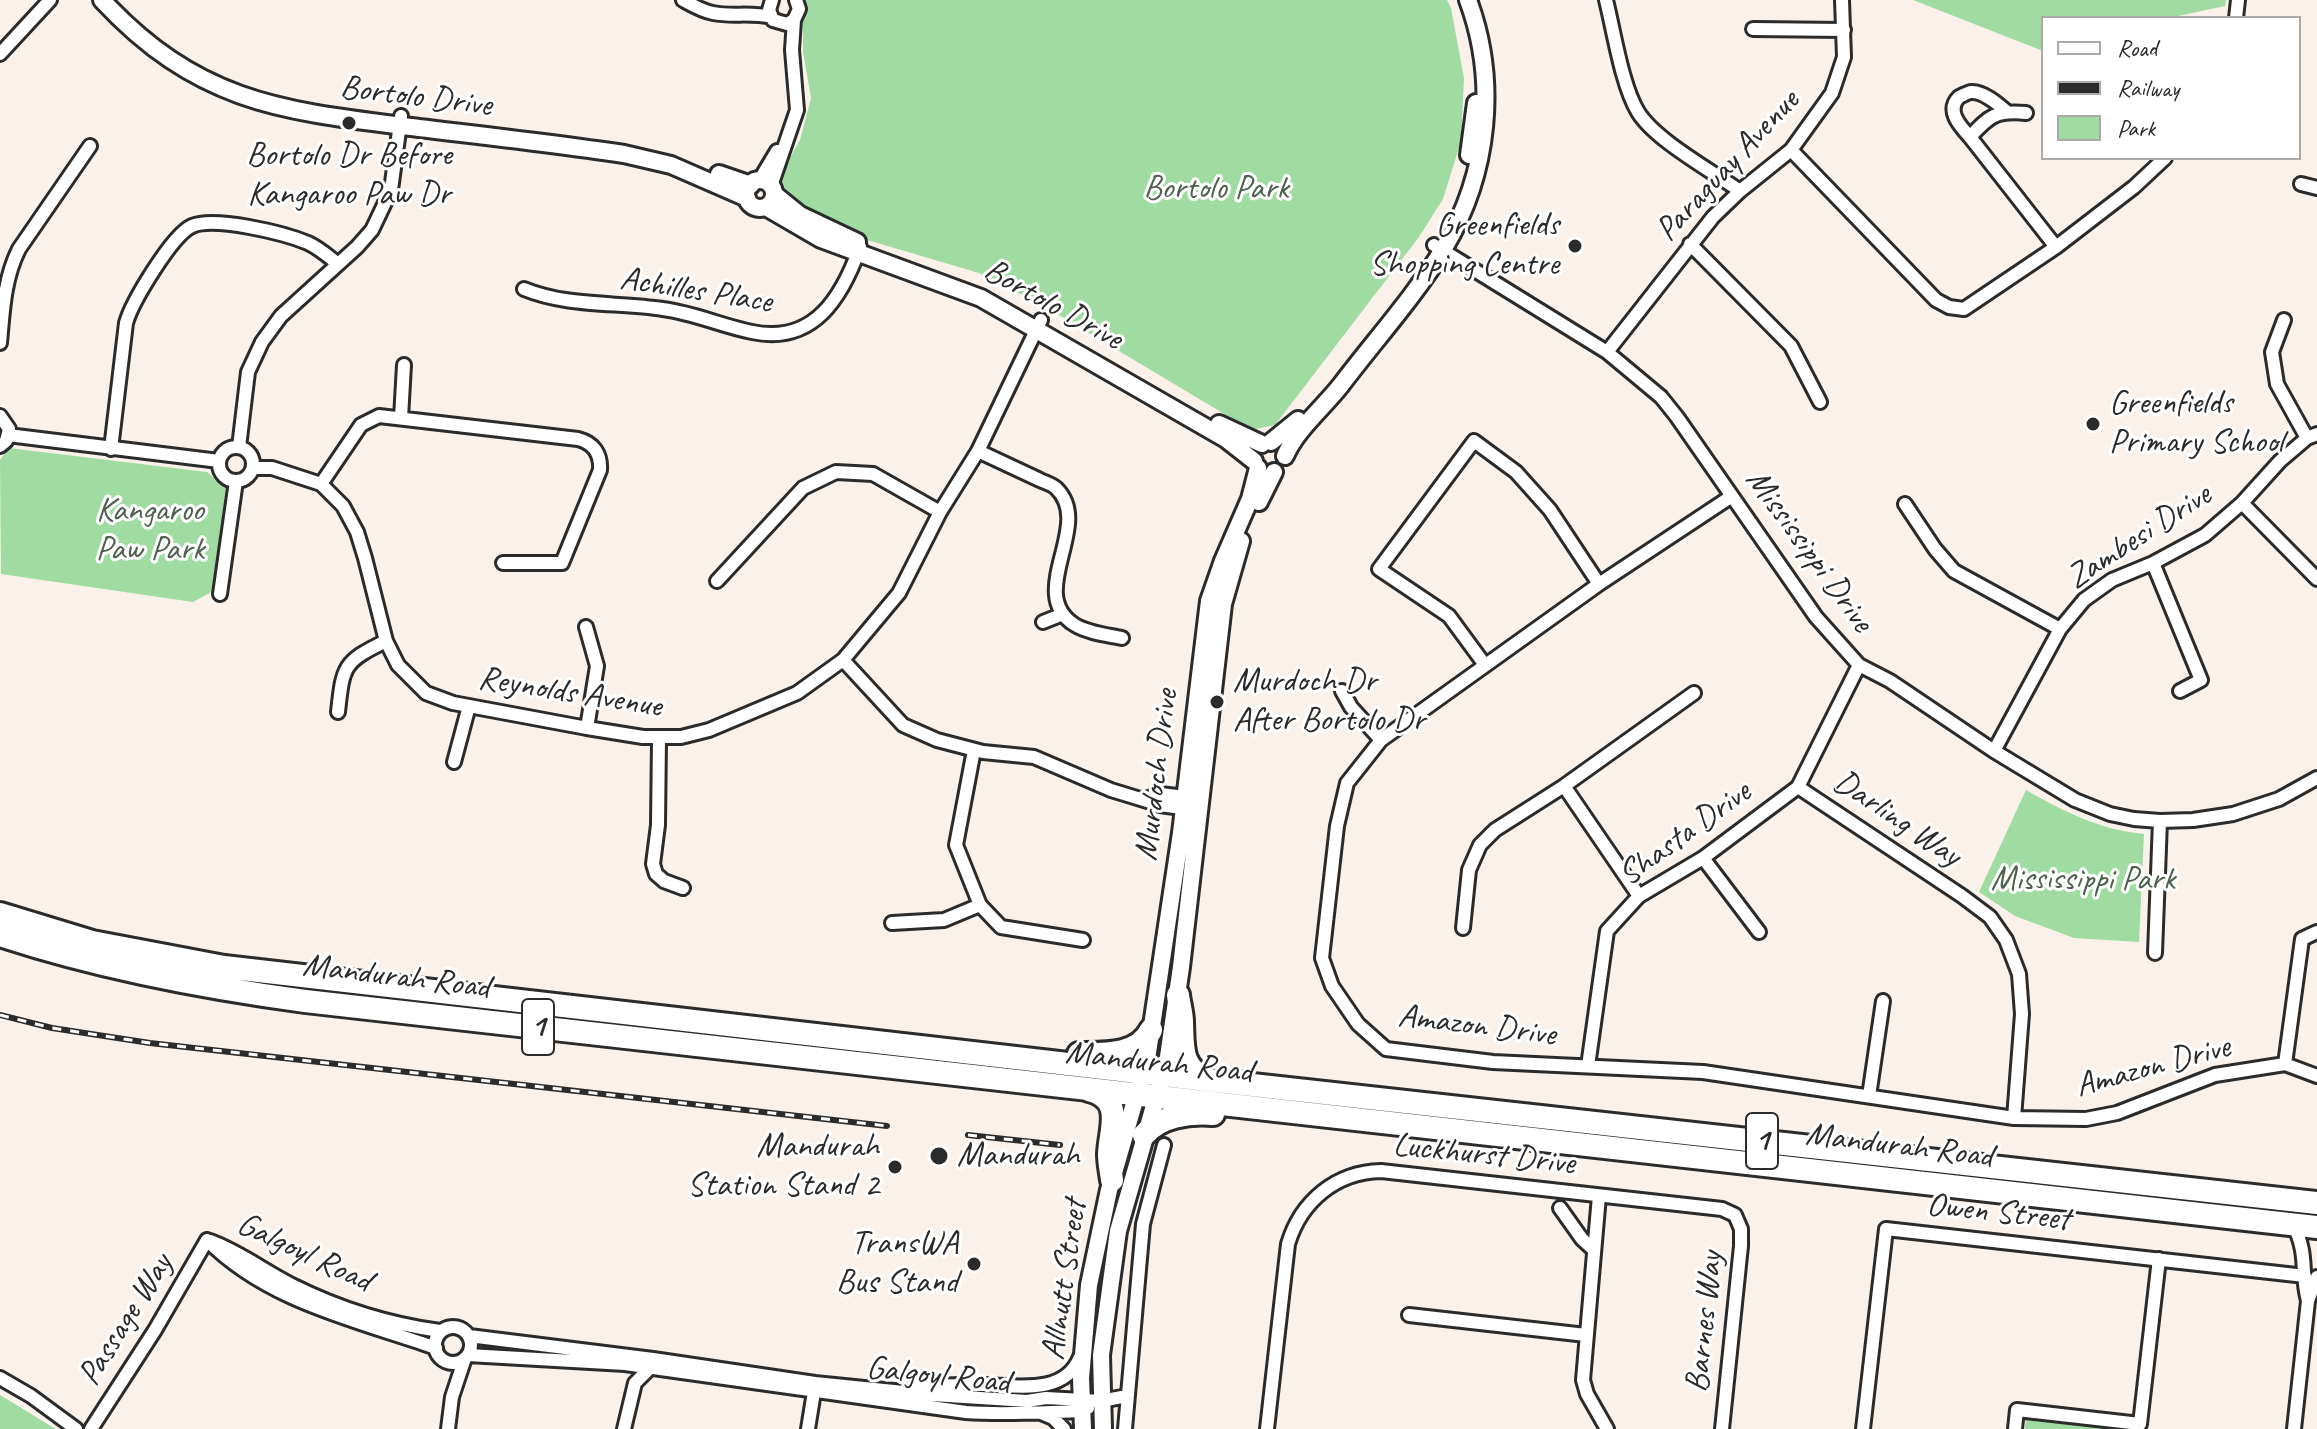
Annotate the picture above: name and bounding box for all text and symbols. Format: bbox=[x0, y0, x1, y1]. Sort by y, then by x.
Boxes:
legend bbox=[2041, 16, 2301, 160]
text: Road bbox=[2117, 33, 2157, 63]
street label: Bortolo Drive bbox=[338, 67, 494, 127]
text: Railway bbox=[2117, 73, 2179, 103]
street label: Paraguay Avenue bbox=[1647, 82, 1809, 250]
text: Park bbox=[2117, 113, 2155, 143]
marker: Bortolo Dr Before Kangaroo Paw Dr bbox=[340, 114, 358, 132]
place label: Bortolo Dr Before Kangaroo Paw Dr bbox=[246, 136, 452, 216]
park label: Bortolo Park bbox=[1143, 169, 1289, 209]
place label: Greenfields Shopping Centre bbox=[1369, 206, 1559, 286]
marker: Greenfields Shopping Centre bbox=[1566, 237, 1584, 255]
street label: Bortolo Drive bbox=[977, 250, 1129, 360]
street label: Achilles Place bbox=[617, 259, 775, 323]
place label: Greenfields Primary School bbox=[2109, 384, 2283, 464]
marker: Greenfields Primary School bbox=[2084, 415, 2102, 433]
street label: Mississippi Drive bbox=[1736, 461, 1882, 641]
street label: Zambesi Drive bbox=[2059, 475, 2219, 599]
park label: Kangaroo Paw Park bbox=[96, 491, 204, 570]
street label: Reynolds Avenue bbox=[475, 658, 665, 728]
place label: Murdoch Dr After Bortolo Dr bbox=[1233, 662, 1425, 742]
street label: Murdoch Drive bbox=[1126, 687, 1188, 863]
marker: Murdoch Dr After Bortolo Dr bbox=[1208, 693, 1226, 711]
street label: Darling Way bbox=[1826, 762, 1968, 876]
street label: Shasta Drive bbox=[1611, 772, 1759, 896]
park label: Mississippi Park bbox=[1991, 860, 2175, 900]
street label: Mandurah Road bbox=[300, 945, 492, 1009]
street label: Amazon Drive bbox=[1396, 996, 1558, 1056]
road number: 1 bbox=[522, 999, 554, 1055]
street label: Amazon Drive bbox=[2071, 1027, 2235, 1107]
street label: Mandurah Road bbox=[1064, 1033, 1254, 1093]
road number: 1 bbox=[1746, 1113, 1778, 1169]
street label: Mandurah Road bbox=[1803, 1114, 1995, 1178]
street label: Luckhurst Drive bbox=[1391, 1125, 1577, 1185]
place label: Mandurah Station Stand 2 bbox=[687, 1127, 879, 1206]
place label: Mandurah bbox=[957, 1136, 1080, 1176]
marker: Mandurah bbox=[928, 1145, 950, 1167]
marker: Mandurah Station Stand 2 bbox=[886, 1158, 904, 1176]
street label: Owen Street bbox=[1925, 1185, 2071, 1241]
street label: Allnutt Street bbox=[1034, 1197, 1096, 1363]
street label: Galgoyl Road bbox=[230, 1204, 378, 1302]
place label: TransWA Bus Stand bbox=[836, 1224, 958, 1304]
street label: Passage Way bbox=[70, 1247, 182, 1393]
street label: Barnes Way bbox=[1677, 1250, 1733, 1394]
marker: TransWA Bus Stand bbox=[965, 1255, 983, 1273]
street label: Galgoyl Road bbox=[864, 1348, 1012, 1404]

